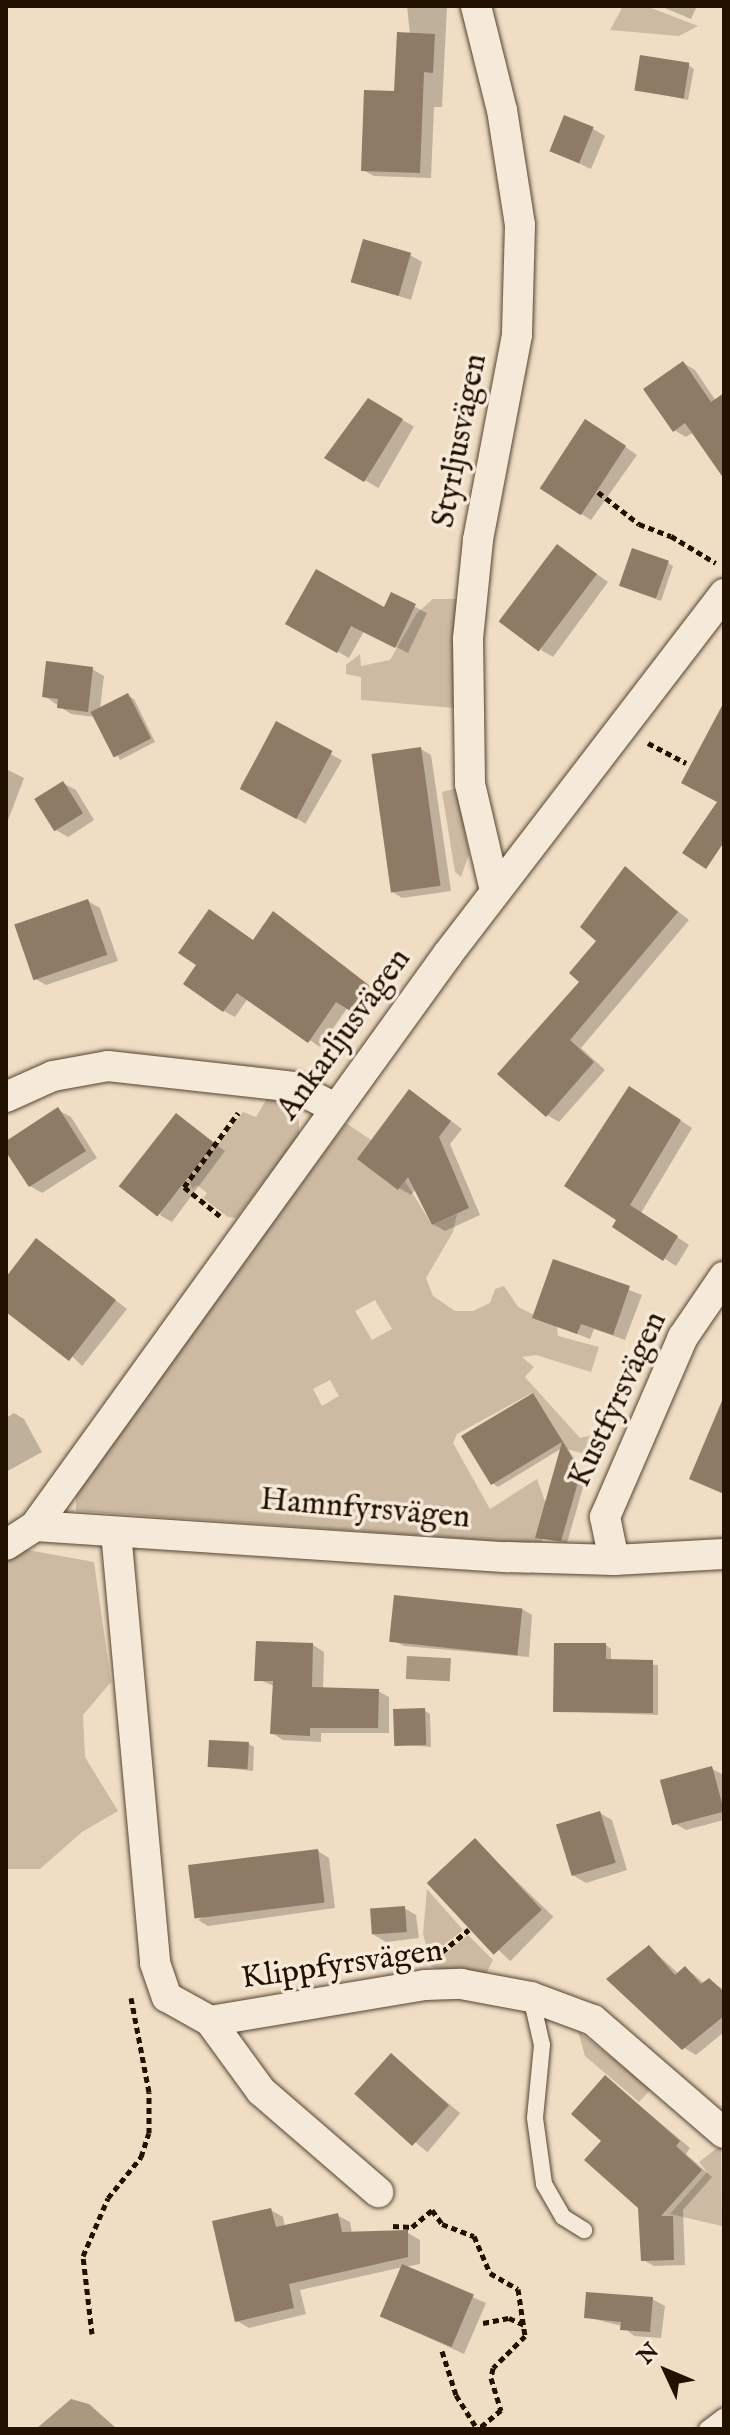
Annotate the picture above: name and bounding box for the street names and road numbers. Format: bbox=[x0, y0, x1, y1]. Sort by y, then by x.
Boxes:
street label: Styrljusvägen bbox=[425, 351, 497, 531]
street label: Ankarljusvägen bbox=[270, 942, 420, 1128]
street label: Kustfyrsvägen bbox=[562, 1306, 676, 1494]
street label: Hamnfyrsvägen bbox=[258, 1482, 472, 1538]
street label: Klippfyrsvägen bbox=[239, 1933, 445, 1999]

